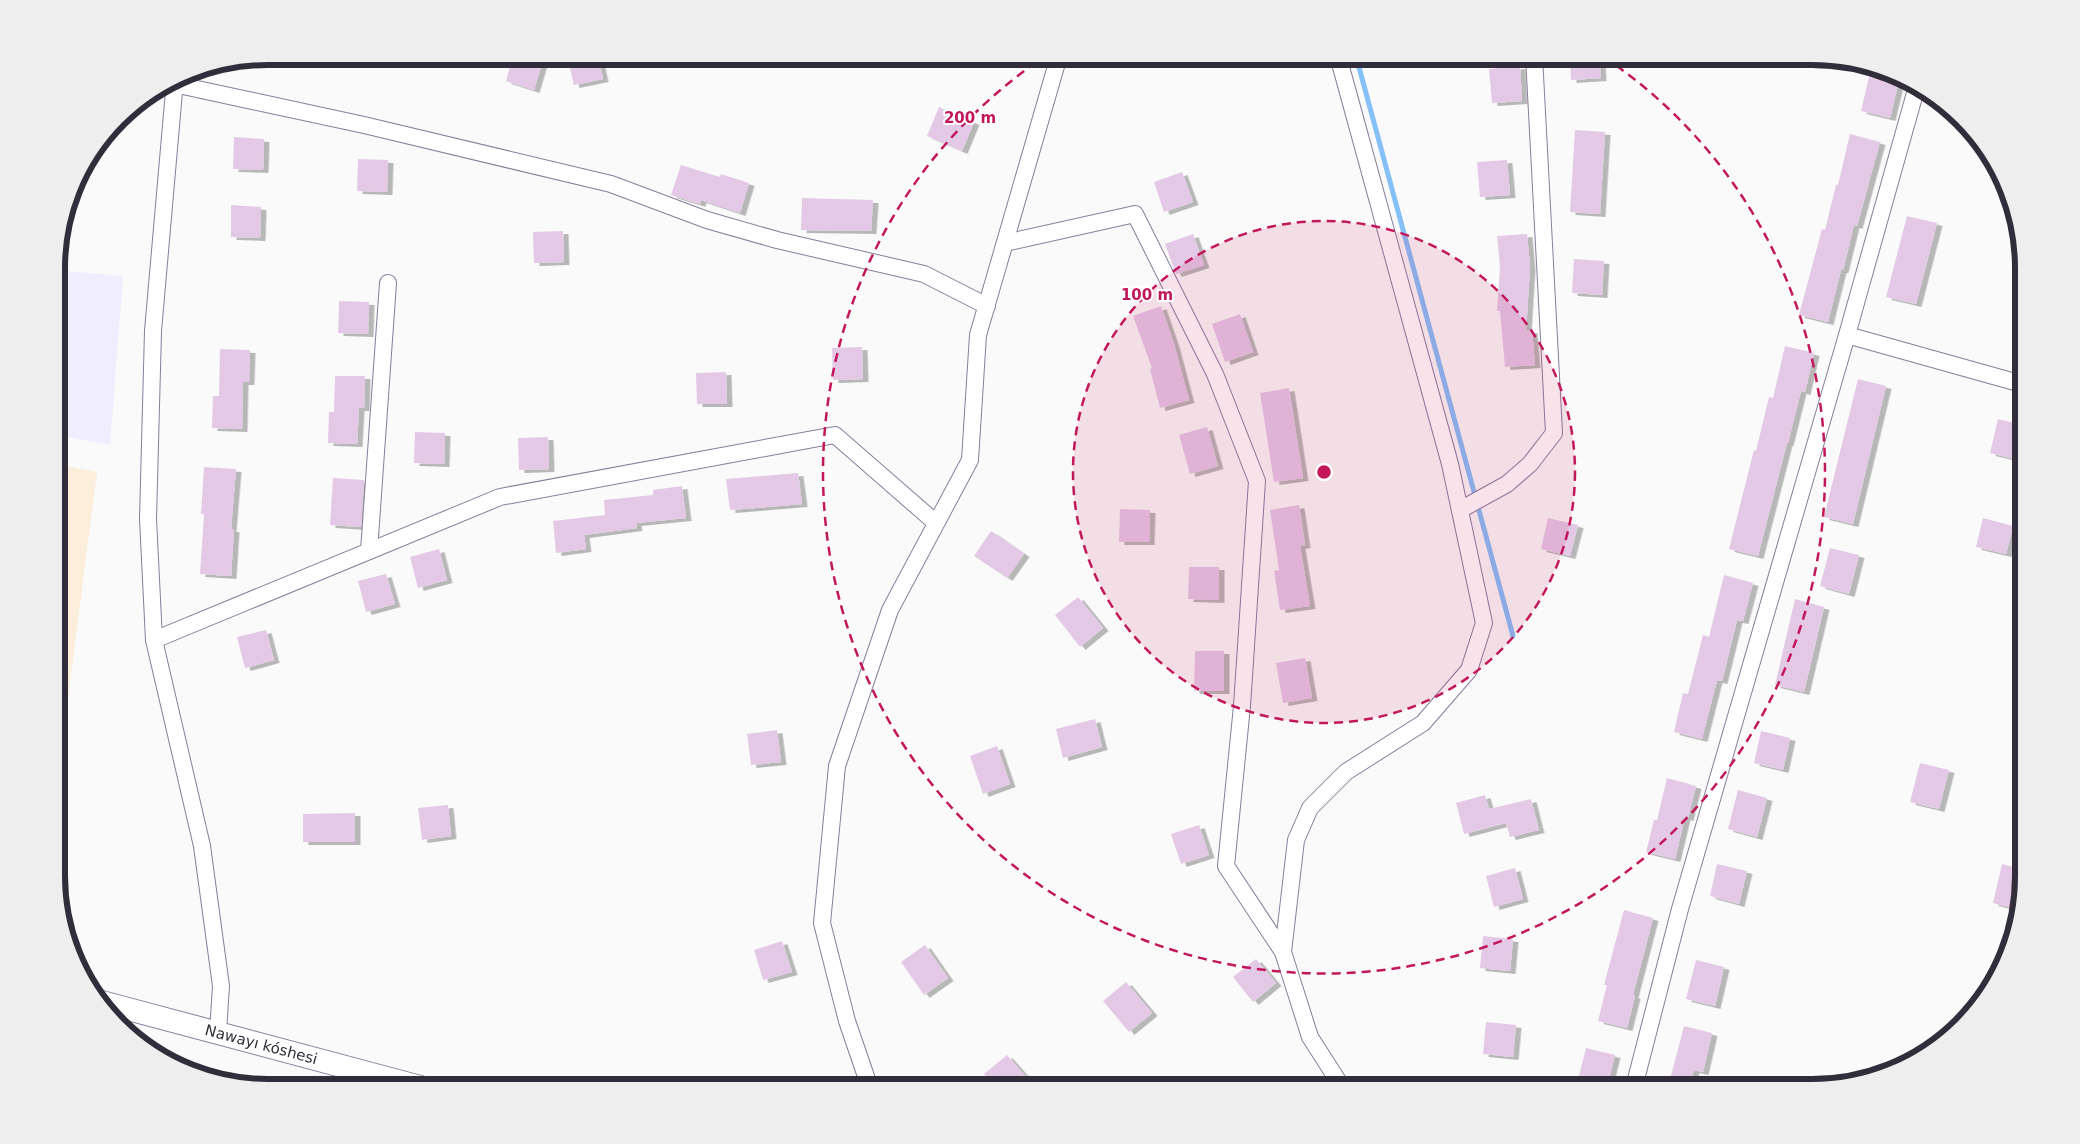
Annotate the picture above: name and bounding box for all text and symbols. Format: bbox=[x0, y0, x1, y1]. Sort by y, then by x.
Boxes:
text: 200 m bbox=[944, 109, 996, 127]
text: 100 m bbox=[1121, 286, 1173, 304]
centre of rings bbox=[1315, 463, 1333, 481]
street label: Nawayı kóshesi bbox=[203, 1021, 319, 1068]

